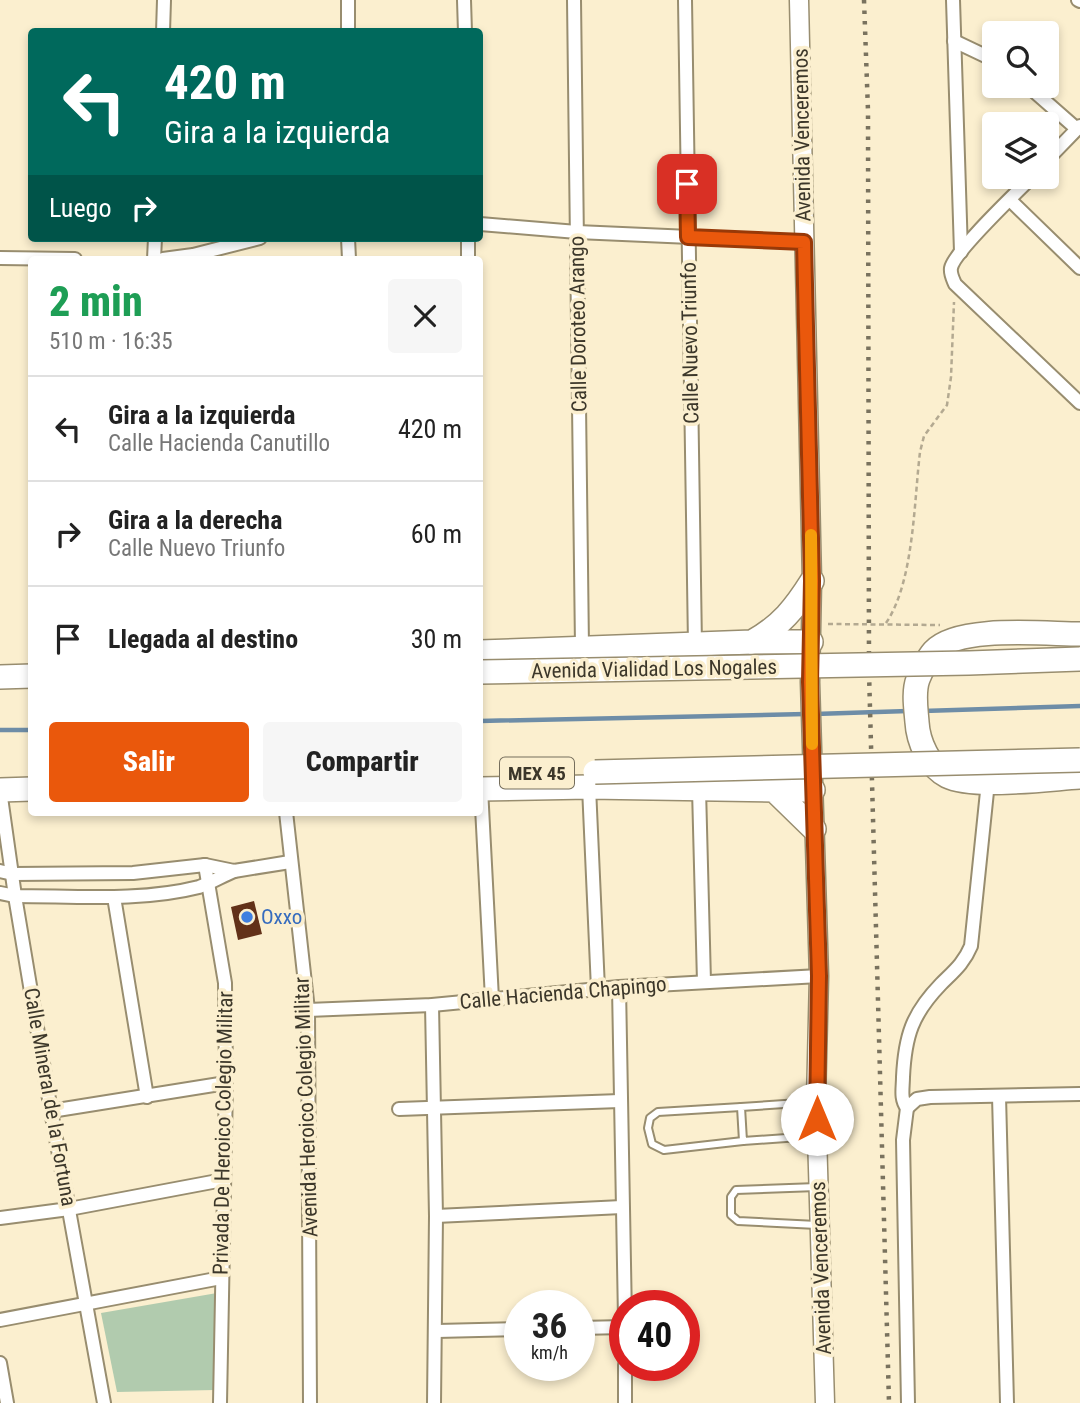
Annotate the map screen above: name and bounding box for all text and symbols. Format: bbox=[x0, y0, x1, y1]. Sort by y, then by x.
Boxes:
map controls bbox=[982, 21, 1059, 189]
button: search bbox=[982, 21, 1059, 98]
street label: Avenida Venceremos bbox=[788, 48, 816, 222]
text: 420 m bbox=[164, 54, 286, 111]
icon: left bbox=[49, 56, 140, 147]
button: layers bbox=[982, 112, 1059, 189]
text: Gira a la izquierda bbox=[164, 113, 390, 151]
pin bbox=[657, 154, 717, 214]
icon: arrive bbox=[668, 165, 706, 203]
icon: right bbox=[125, 189, 163, 227]
text: Luego bbox=[49, 193, 111, 223]
street label: Calle Doroteo Arango bbox=[564, 236, 592, 412]
street label: Calle Nuevo Triunfo bbox=[677, 262, 703, 424]
text: 2 min bbox=[49, 277, 143, 326]
button: close bbox=[388, 279, 462, 353]
text: 510 m · 16:35 bbox=[49, 328, 173, 355]
text: Gira a la izquierda bbox=[108, 400, 296, 430]
icon: left bbox=[49, 410, 87, 448]
text: 420 m bbox=[398, 414, 462, 444]
text: Calle Hacienda Canutillo bbox=[108, 430, 330, 457]
text: Gira a la derecha bbox=[108, 505, 282, 535]
icon: right bbox=[49, 515, 87, 553]
text: 60 m bbox=[411, 519, 462, 549]
text: Calle Nuevo Triunfo bbox=[108, 535, 285, 562]
icon: arrive bbox=[49, 620, 87, 658]
text: Llegada al destino bbox=[108, 624, 298, 654]
text: 30 m bbox=[411, 624, 462, 654]
street label: Avenida Vialidad Los Nogales bbox=[531, 655, 777, 683]
button: Salir bbox=[49, 722, 249, 802]
button: Compartir bbox=[263, 722, 462, 802]
road number: MEX 45 bbox=[500, 758, 574, 788]
place label: Oxxo bbox=[261, 905, 302, 929]
marker: Oxxo bbox=[239, 909, 255, 925]
street label: Calle Hacienda Chapingo bbox=[459, 972, 667, 1014]
street label: Avenida Heroico Colegio Militar bbox=[289, 976, 323, 1238]
street label: Calle Mineral de la Fortuna bbox=[19, 986, 81, 1208]
street label: Privada De Heroico Colegio Militar bbox=[209, 991, 237, 1275]
position arrow bbox=[780, 1082, 854, 1156]
street label: Avenida Venceremos bbox=[806, 1181, 836, 1355]
speed limit sign: 40 bbox=[609, 1290, 700, 1381]
text: 36 bbox=[532, 1306, 567, 1347]
text: km/h bbox=[531, 1342, 568, 1363]

